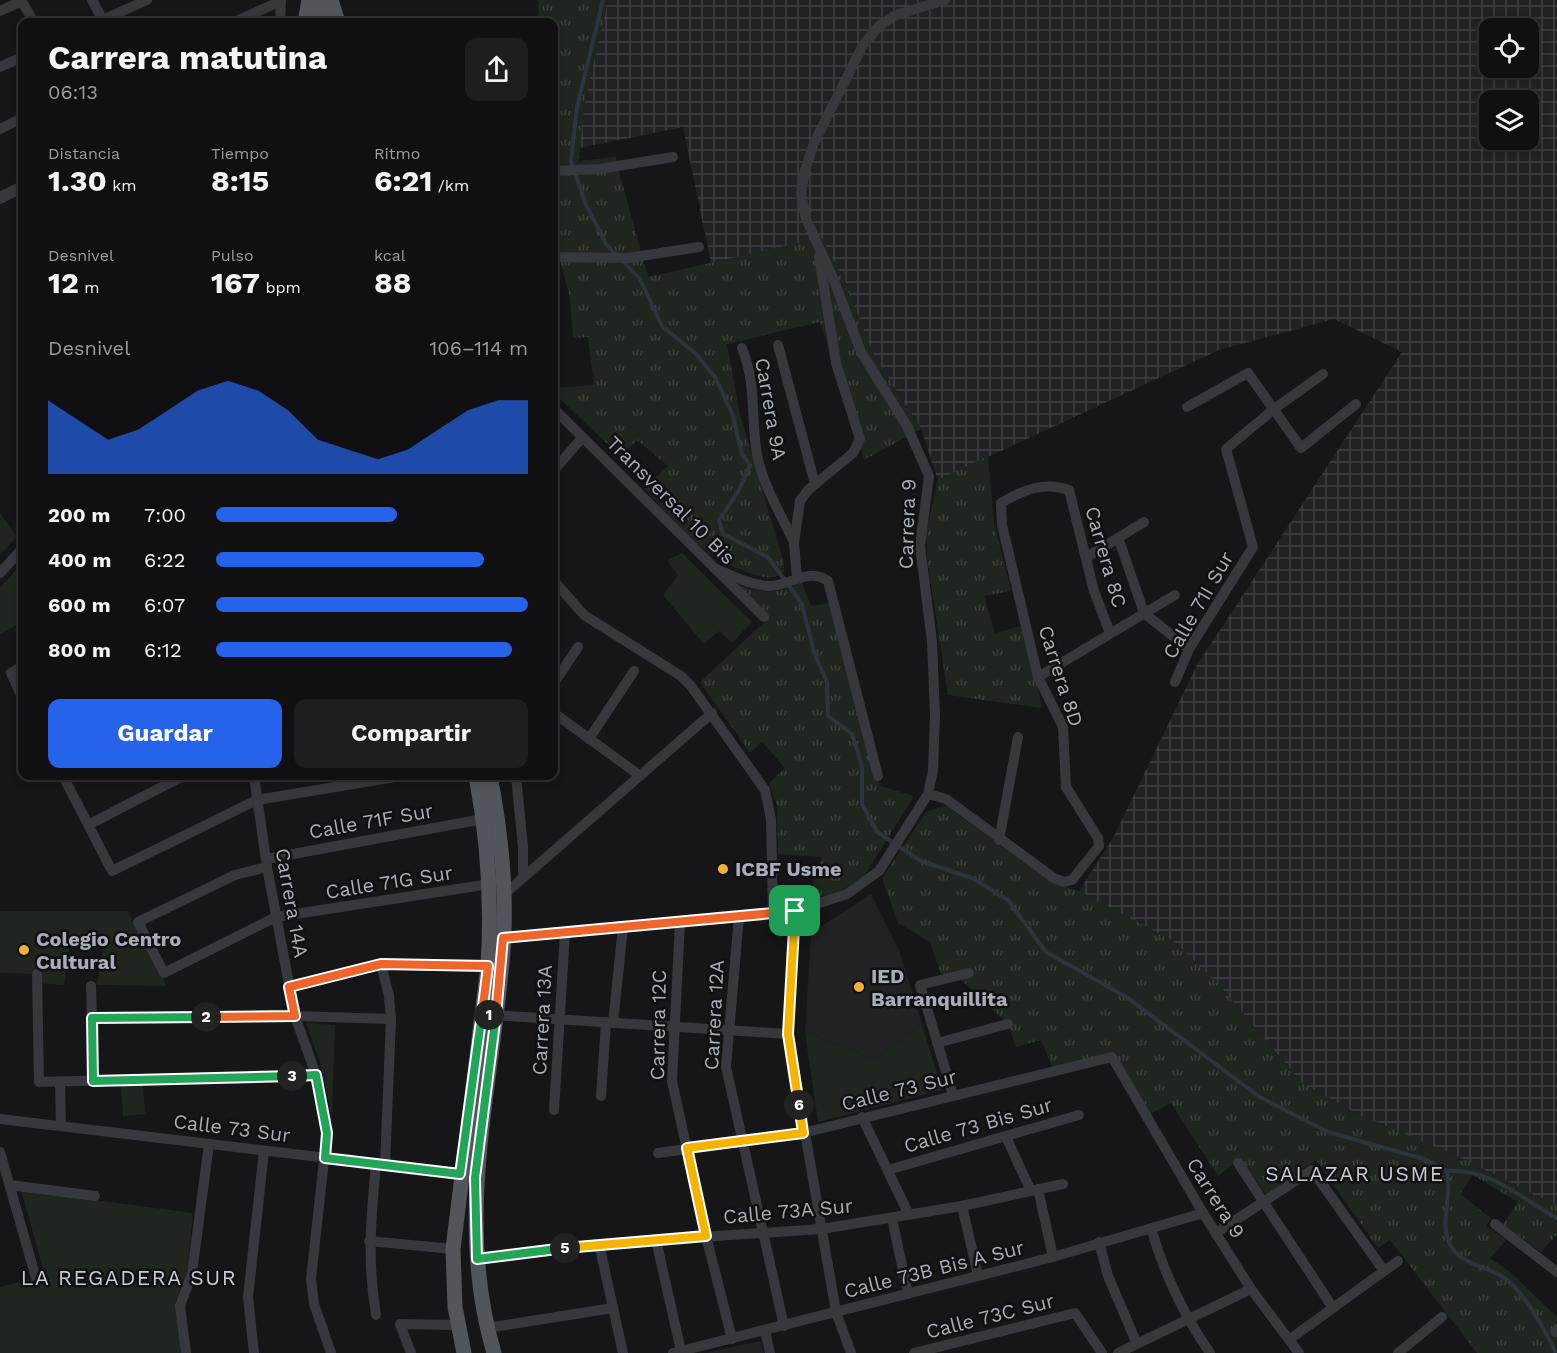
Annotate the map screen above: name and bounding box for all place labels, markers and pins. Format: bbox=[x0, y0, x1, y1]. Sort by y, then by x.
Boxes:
place label: ICBF Usme bbox=[735, 857, 842, 881]
marker: ICBF Usme bbox=[716, 862, 730, 876]
pin bbox=[769, 885, 820, 936]
place label: Colegio Centro Cultural bbox=[36, 927, 181, 974]
marker: Colegio Centro Cultural bbox=[17, 943, 31, 957]
place label: IED Barranquillita bbox=[871, 964, 1008, 1011]
marker: IED Barranquillita bbox=[852, 980, 866, 994]
pin: 1 bbox=[474, 1000, 504, 1030]
pin: 2 bbox=[191, 1002, 221, 1032]
pin: 3 bbox=[277, 1061, 307, 1091]
pin: 6 bbox=[784, 1090, 814, 1120]
pin: 5 bbox=[550, 1233, 580, 1263]

